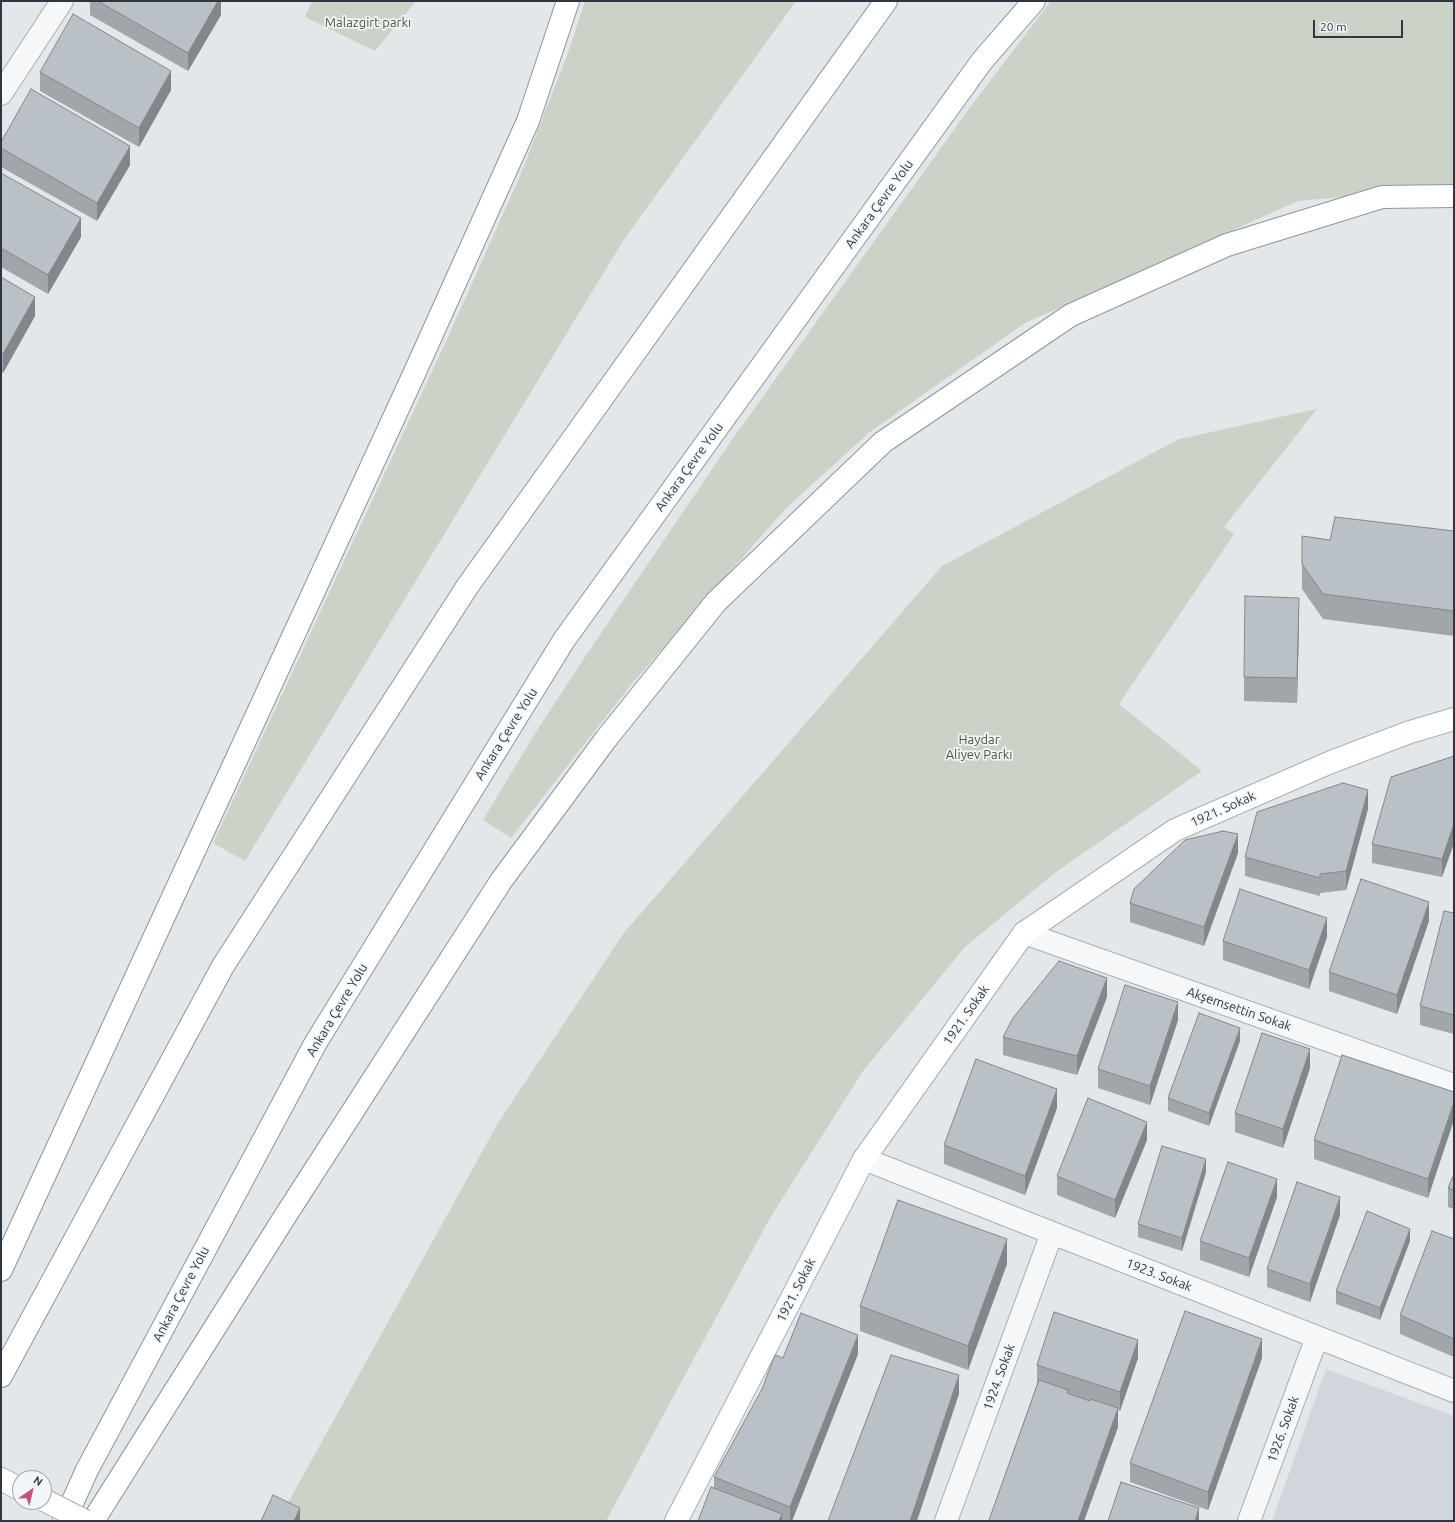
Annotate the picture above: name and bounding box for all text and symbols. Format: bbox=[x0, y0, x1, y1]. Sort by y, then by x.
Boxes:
scale bar bbox=[1315, 12, 1405, 38]
park label: Malazgirt parkı bbox=[325, 15, 411, 31]
text: 20 m bbox=[1320, 20, 1347, 33]
street label: Ankara Çevre Yolu bbox=[842, 157, 916, 251]
street label: Ankara Çevre Yolu bbox=[652, 420, 726, 514]
street label: Ankara Çevre Yolu bbox=[471, 685, 541, 783]
park label: Haydar Aliyev Parkı bbox=[946, 732, 1012, 763]
street label: 1921. Sokak bbox=[1188, 788, 1258, 830]
street label: Ankara Çevre Yolu bbox=[303, 961, 371, 1059]
street label: 1921. Sokak bbox=[940, 982, 992, 1048]
street label: Akşemsettin Sokak bbox=[1185, 984, 1293, 1034]
street label: Ankara Çevre Yolu bbox=[149, 1244, 213, 1344]
street label: 1921. Sokak bbox=[773, 1255, 819, 1325]
street label: 1923. Sokak bbox=[1124, 1255, 1194, 1295]
street label: 1924. Sokak bbox=[980, 1342, 1018, 1412]
street label: 1926. Sokak bbox=[1264, 1394, 1302, 1464]
north arrow bbox=[12, 1470, 52, 1510]
text: N bbox=[31, 1474, 45, 1488]

